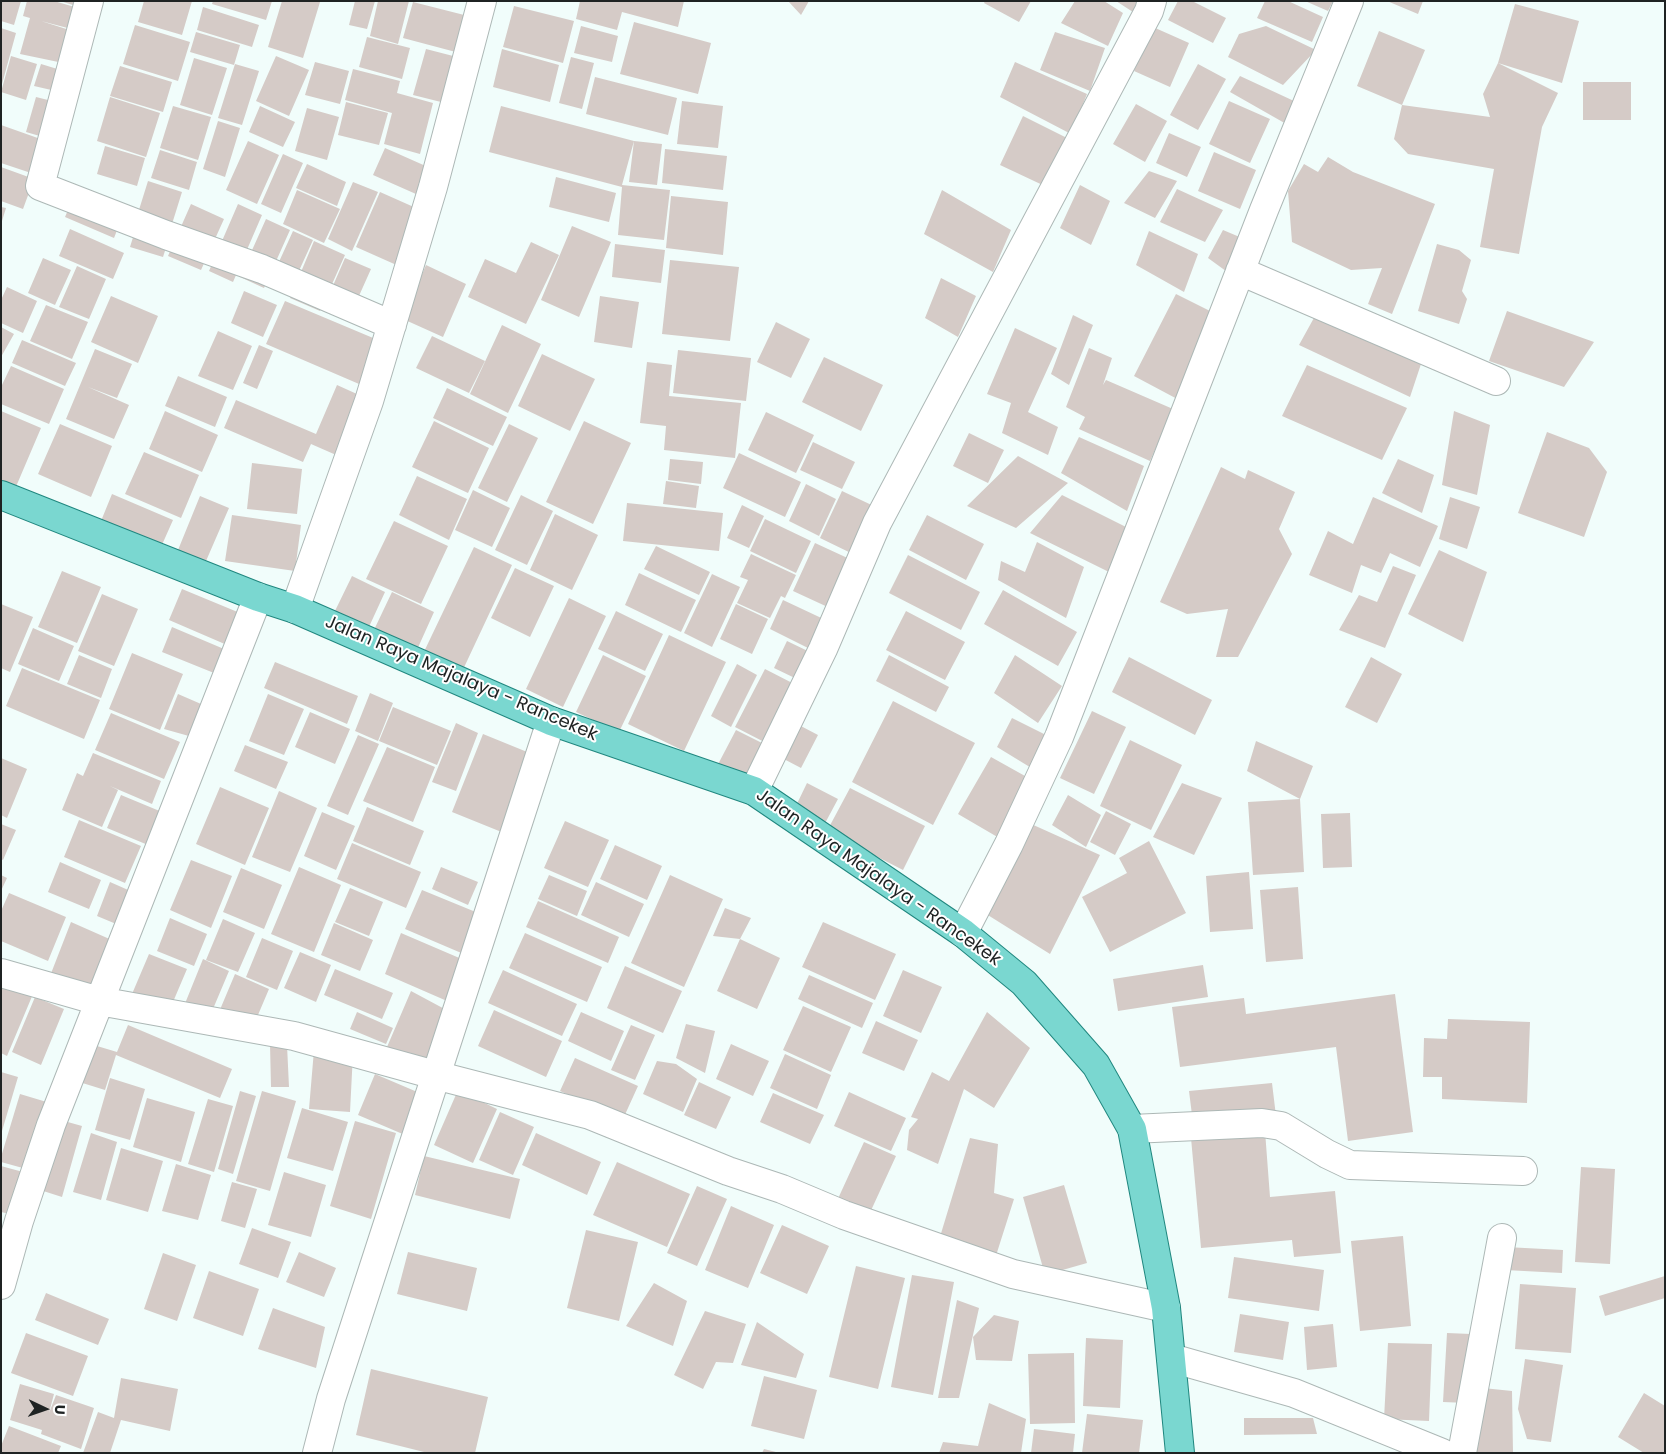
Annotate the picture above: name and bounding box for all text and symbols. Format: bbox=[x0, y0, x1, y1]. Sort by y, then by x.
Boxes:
street label: Jalan Raya Majalaya - Rancekek bbox=[321, 612, 601, 746]
street label: Jalan Raya Majalaya - Rancekek bbox=[751, 785, 1005, 971]
north arrow bbox=[20, 1384, 70, 1434]
text: U bbox=[50, 1404, 70, 1415]

